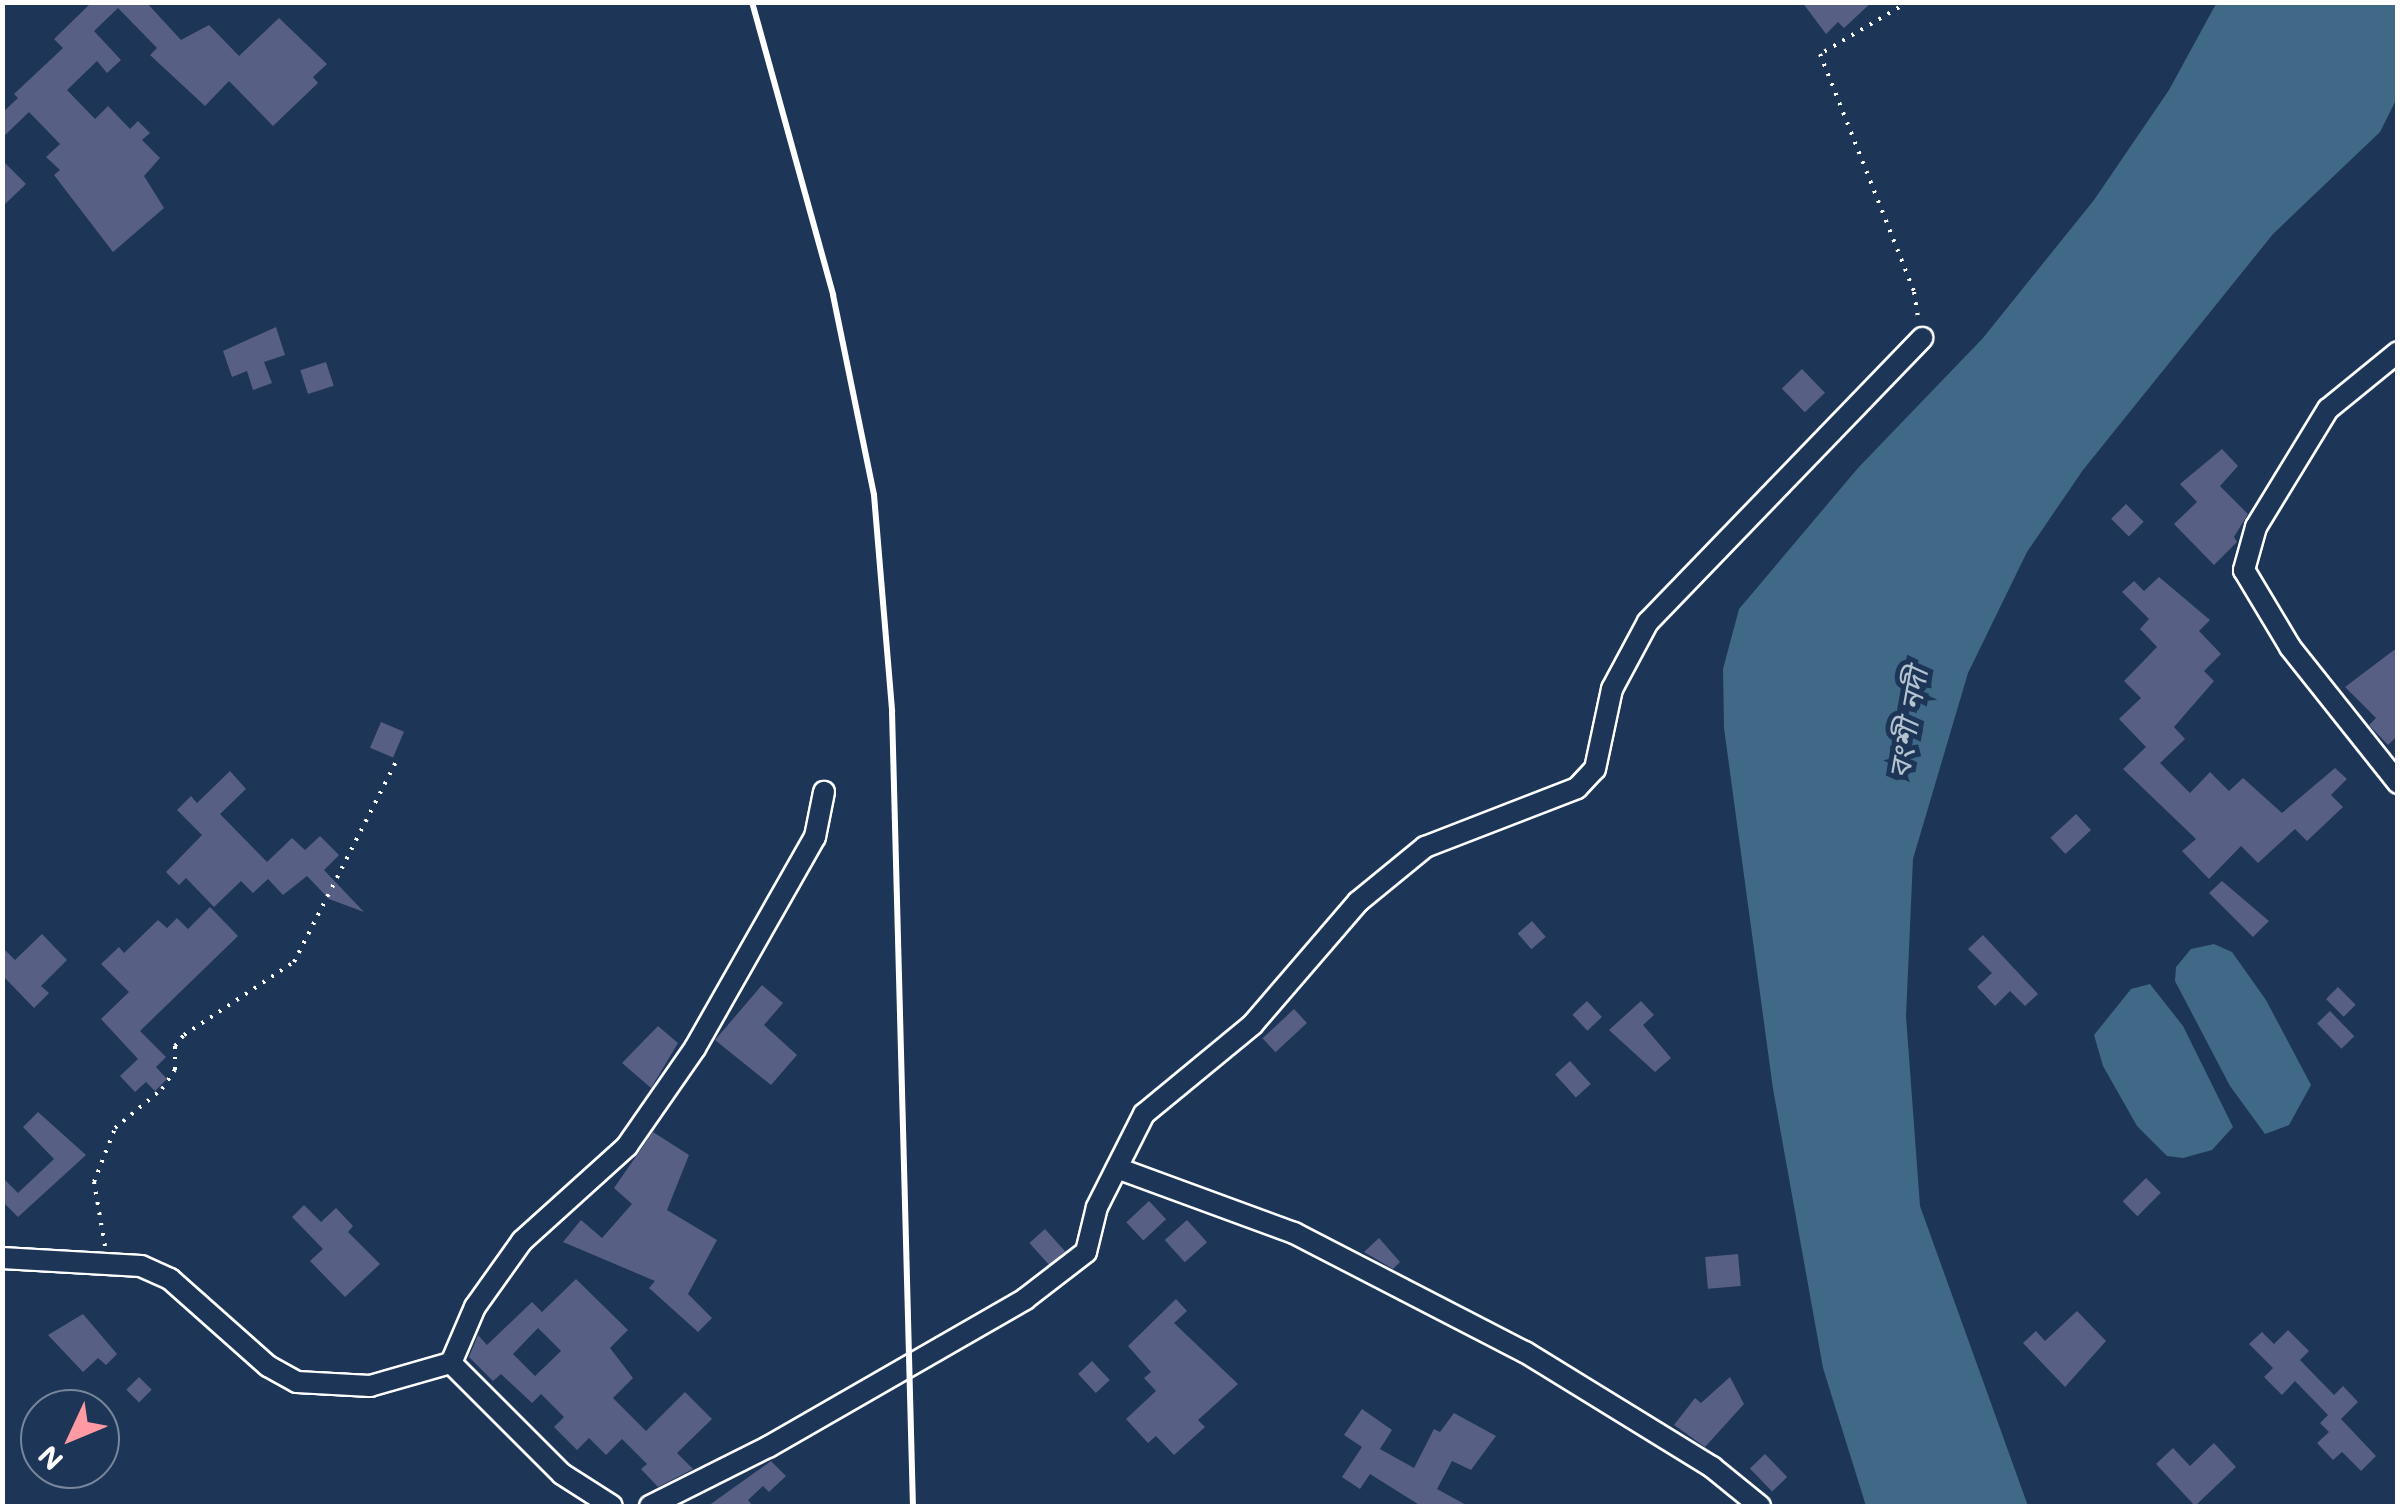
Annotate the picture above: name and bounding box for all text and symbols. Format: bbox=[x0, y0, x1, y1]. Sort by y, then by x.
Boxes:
water label: বংশী নদী bbox=[1880, 665, 1934, 781]
north arrow bbox=[20, 1389, 120, 1489]
text: N bbox=[30, 1438, 70, 1479]

